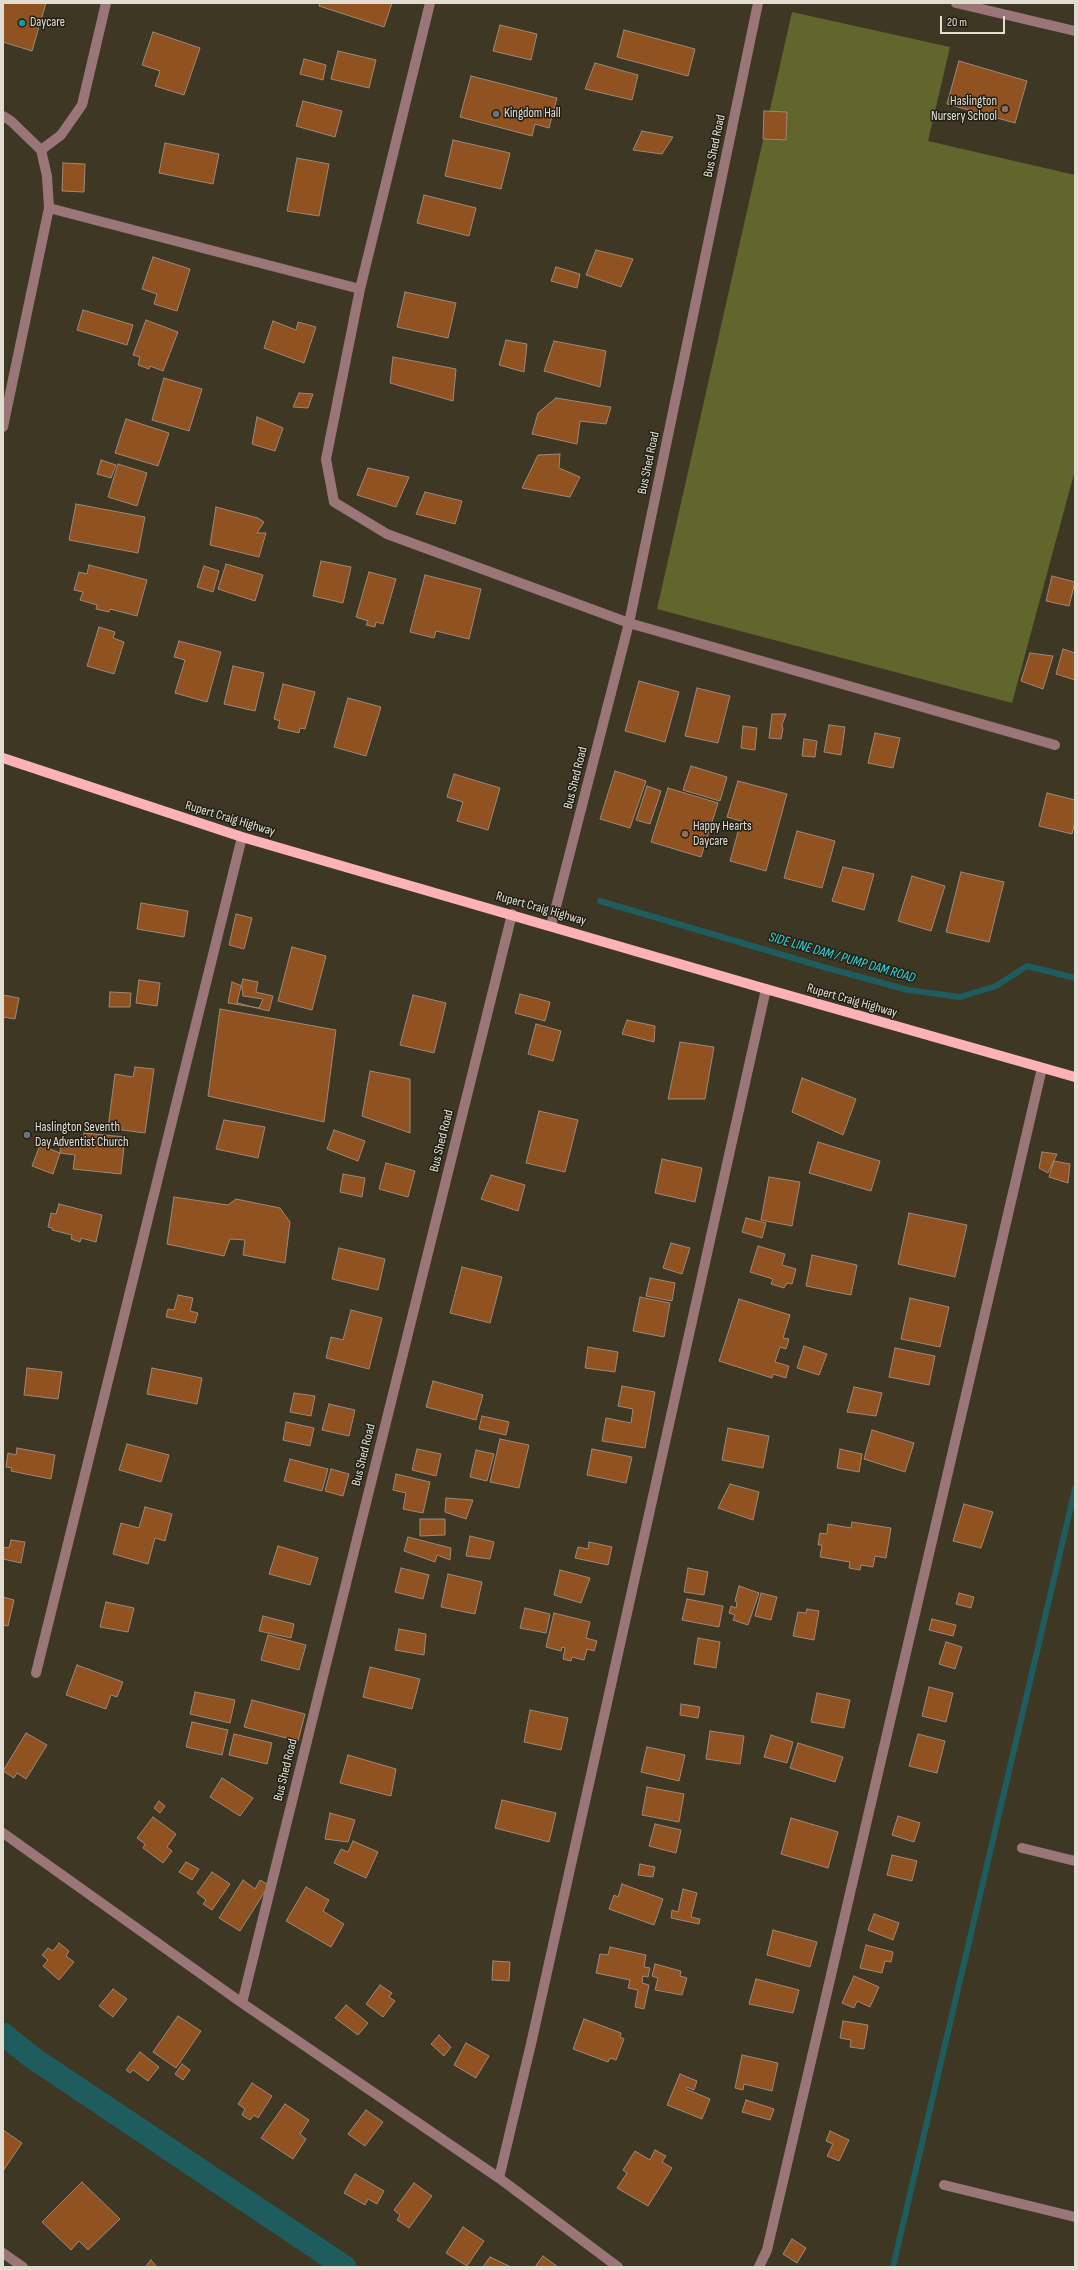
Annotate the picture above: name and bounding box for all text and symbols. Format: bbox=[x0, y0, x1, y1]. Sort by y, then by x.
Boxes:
scale bar bbox=[942, 8, 1007, 34]
place label: Daycare bbox=[30, 15, 65, 31]
text: 20 m bbox=[947, 15, 967, 30]
marker: Daycare bbox=[17, 18, 27, 28]
place label: Haslington Nursery School bbox=[931, 94, 997, 125]
marker: Haslington Nursery School bbox=[1000, 104, 1010, 114]
place label: Kingdom Hall bbox=[504, 106, 561, 122]
marker: Kingdom Hall bbox=[491, 109, 501, 119]
street label: Bus Shed Road bbox=[701, 113, 729, 179]
street label: Bus Shed Road bbox=[635, 430, 663, 496]
street label: Bus Shed Road bbox=[561, 745, 591, 811]
street label: Rupert Craig Highway bbox=[183, 798, 277, 840]
place label: Happy Hearts Daycare bbox=[693, 819, 752, 850]
marker: Happy Hearts Daycare bbox=[680, 829, 690, 839]
street label: Rupert Craig Highway bbox=[494, 889, 588, 929]
water label: SIDE LINE DAM / PUMP DAM ROAD bbox=[767, 929, 917, 987]
street label: Rupert Craig Highway bbox=[805, 981, 899, 1021]
street label: Bus Shed Road bbox=[427, 1108, 457, 1174]
place label: Haslington Seventh Day Adventist Church bbox=[35, 1120, 129, 1151]
marker: Haslington Seventh Day Adventist Church bbox=[22, 1130, 32, 1140]
street label: Bus Shed Road bbox=[349, 1422, 379, 1488]
street label: Bus Shed Road bbox=[271, 1737, 301, 1803]

